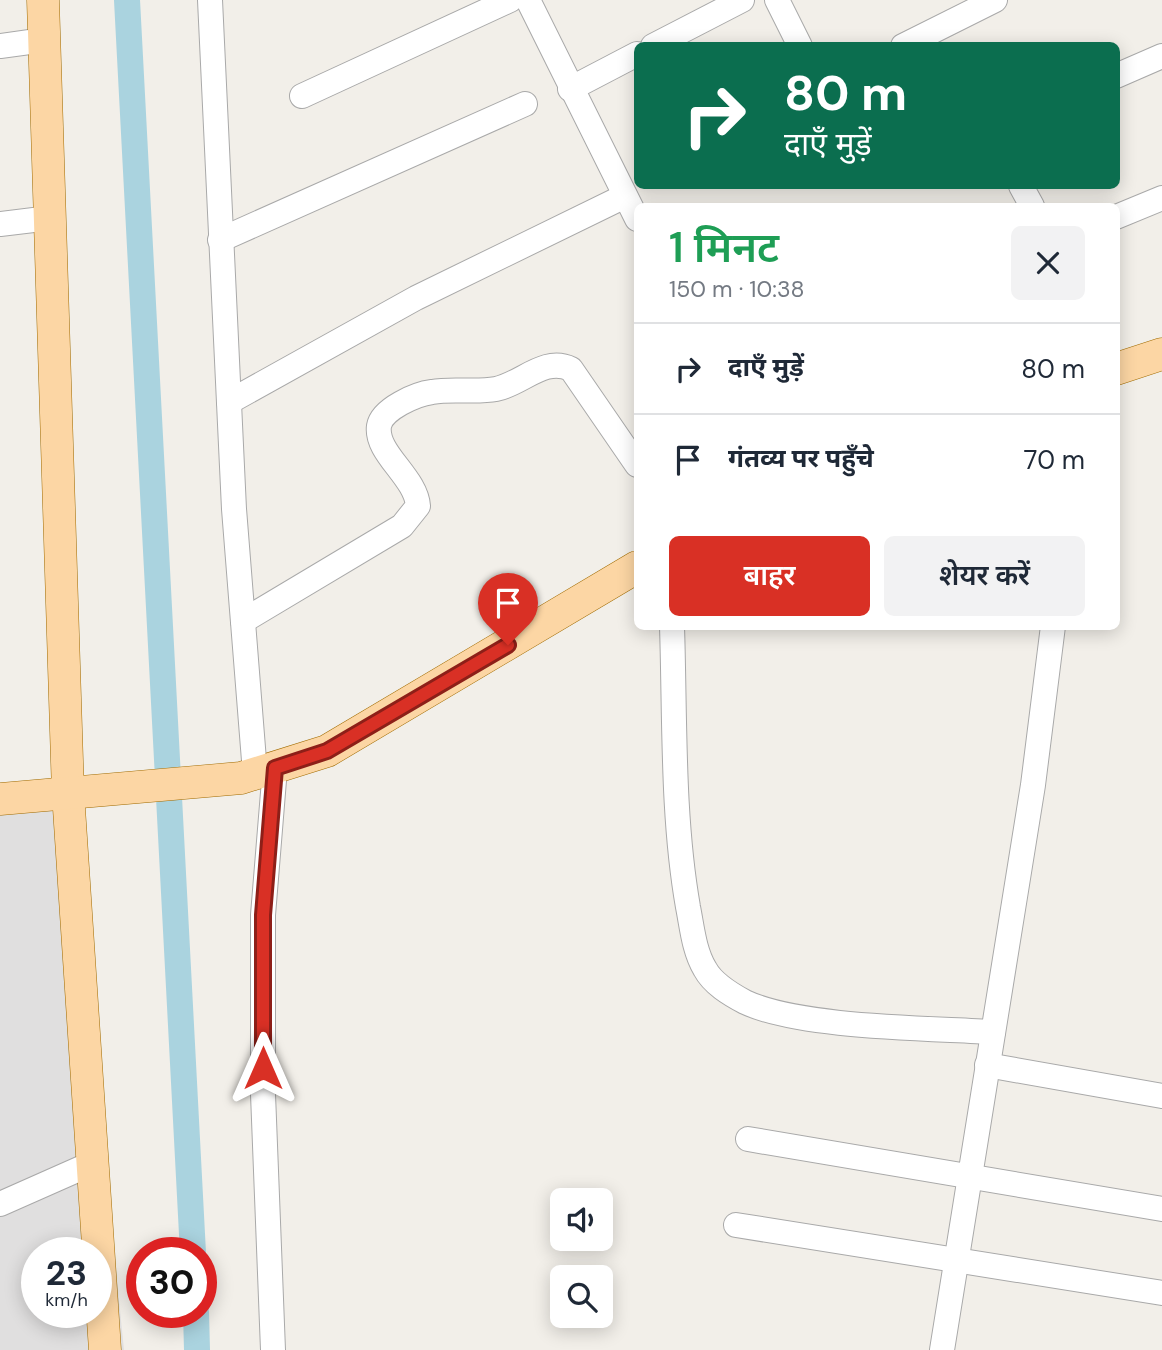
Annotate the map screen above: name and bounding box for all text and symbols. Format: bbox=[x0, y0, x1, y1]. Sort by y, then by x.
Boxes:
text: 80 m bbox=[784, 61, 907, 125]
icon: right bbox=[669, 70, 760, 161]
text: दाएँ मुड़ें bbox=[784, 123, 872, 165]
text: 1 मिनट bbox=[669, 220, 779, 275]
button: close bbox=[1011, 226, 1085, 300]
text: 150 m · 10:38 bbox=[669, 274, 804, 304]
icon: right bbox=[669, 350, 707, 388]
text: दाएँ मुड़ें bbox=[728, 350, 804, 384]
text: 80 m bbox=[1021, 352, 1085, 386]
icon: arrive bbox=[669, 441, 707, 479]
text: गंतव्य पर पहुँचे bbox=[728, 441, 874, 475]
text: 70 m bbox=[1024, 443, 1085, 477]
button: बाहर bbox=[669, 536, 870, 616]
button: शेयर करें bbox=[884, 536, 1085, 616]
pin bbox=[478, 573, 538, 645]
icon: arrive bbox=[489, 584, 527, 622]
position arrow bbox=[226, 1031, 300, 1105]
map controls bbox=[550, 1188, 613, 1328]
button: sound bbox=[550, 1188, 613, 1251]
speed limit sign: 30 bbox=[126, 1237, 217, 1328]
text: 23 bbox=[46, 1250, 87, 1296]
button: search bbox=[550, 1265, 613, 1328]
text: km/h bbox=[45, 1288, 88, 1312]

